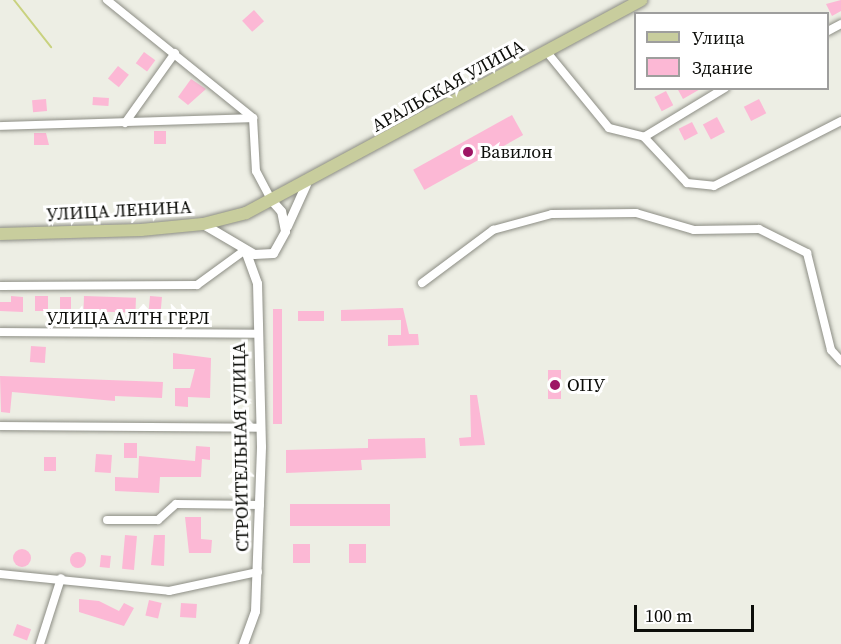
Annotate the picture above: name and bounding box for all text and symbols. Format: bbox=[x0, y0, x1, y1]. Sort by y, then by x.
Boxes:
legend bbox=[634, 12, 829, 90]
text: Улица bbox=[692, 25, 745, 50]
street label: АРАЛЬСКАЯ УЛИЦА bbox=[368, 35, 528, 137]
text: Здание bbox=[692, 55, 753, 80]
place label: Вавилон bbox=[480, 141, 553, 163]
marker: Вавилон bbox=[461, 145, 475, 159]
street label: УЛИЦА ЛЕНИНА bbox=[46, 196, 192, 226]
street label: УЛИЦА АЛТН ГЕРЛ bbox=[46, 307, 210, 329]
street label: СТРОИТЕЛЬНАЯ УЛИЦА bbox=[228, 342, 254, 552]
place label: ОПУ bbox=[567, 374, 605, 396]
marker: ОПУ bbox=[548, 378, 562, 392]
scale bar bbox=[637, 593, 757, 631]
text: 100 m bbox=[645, 603, 692, 628]

